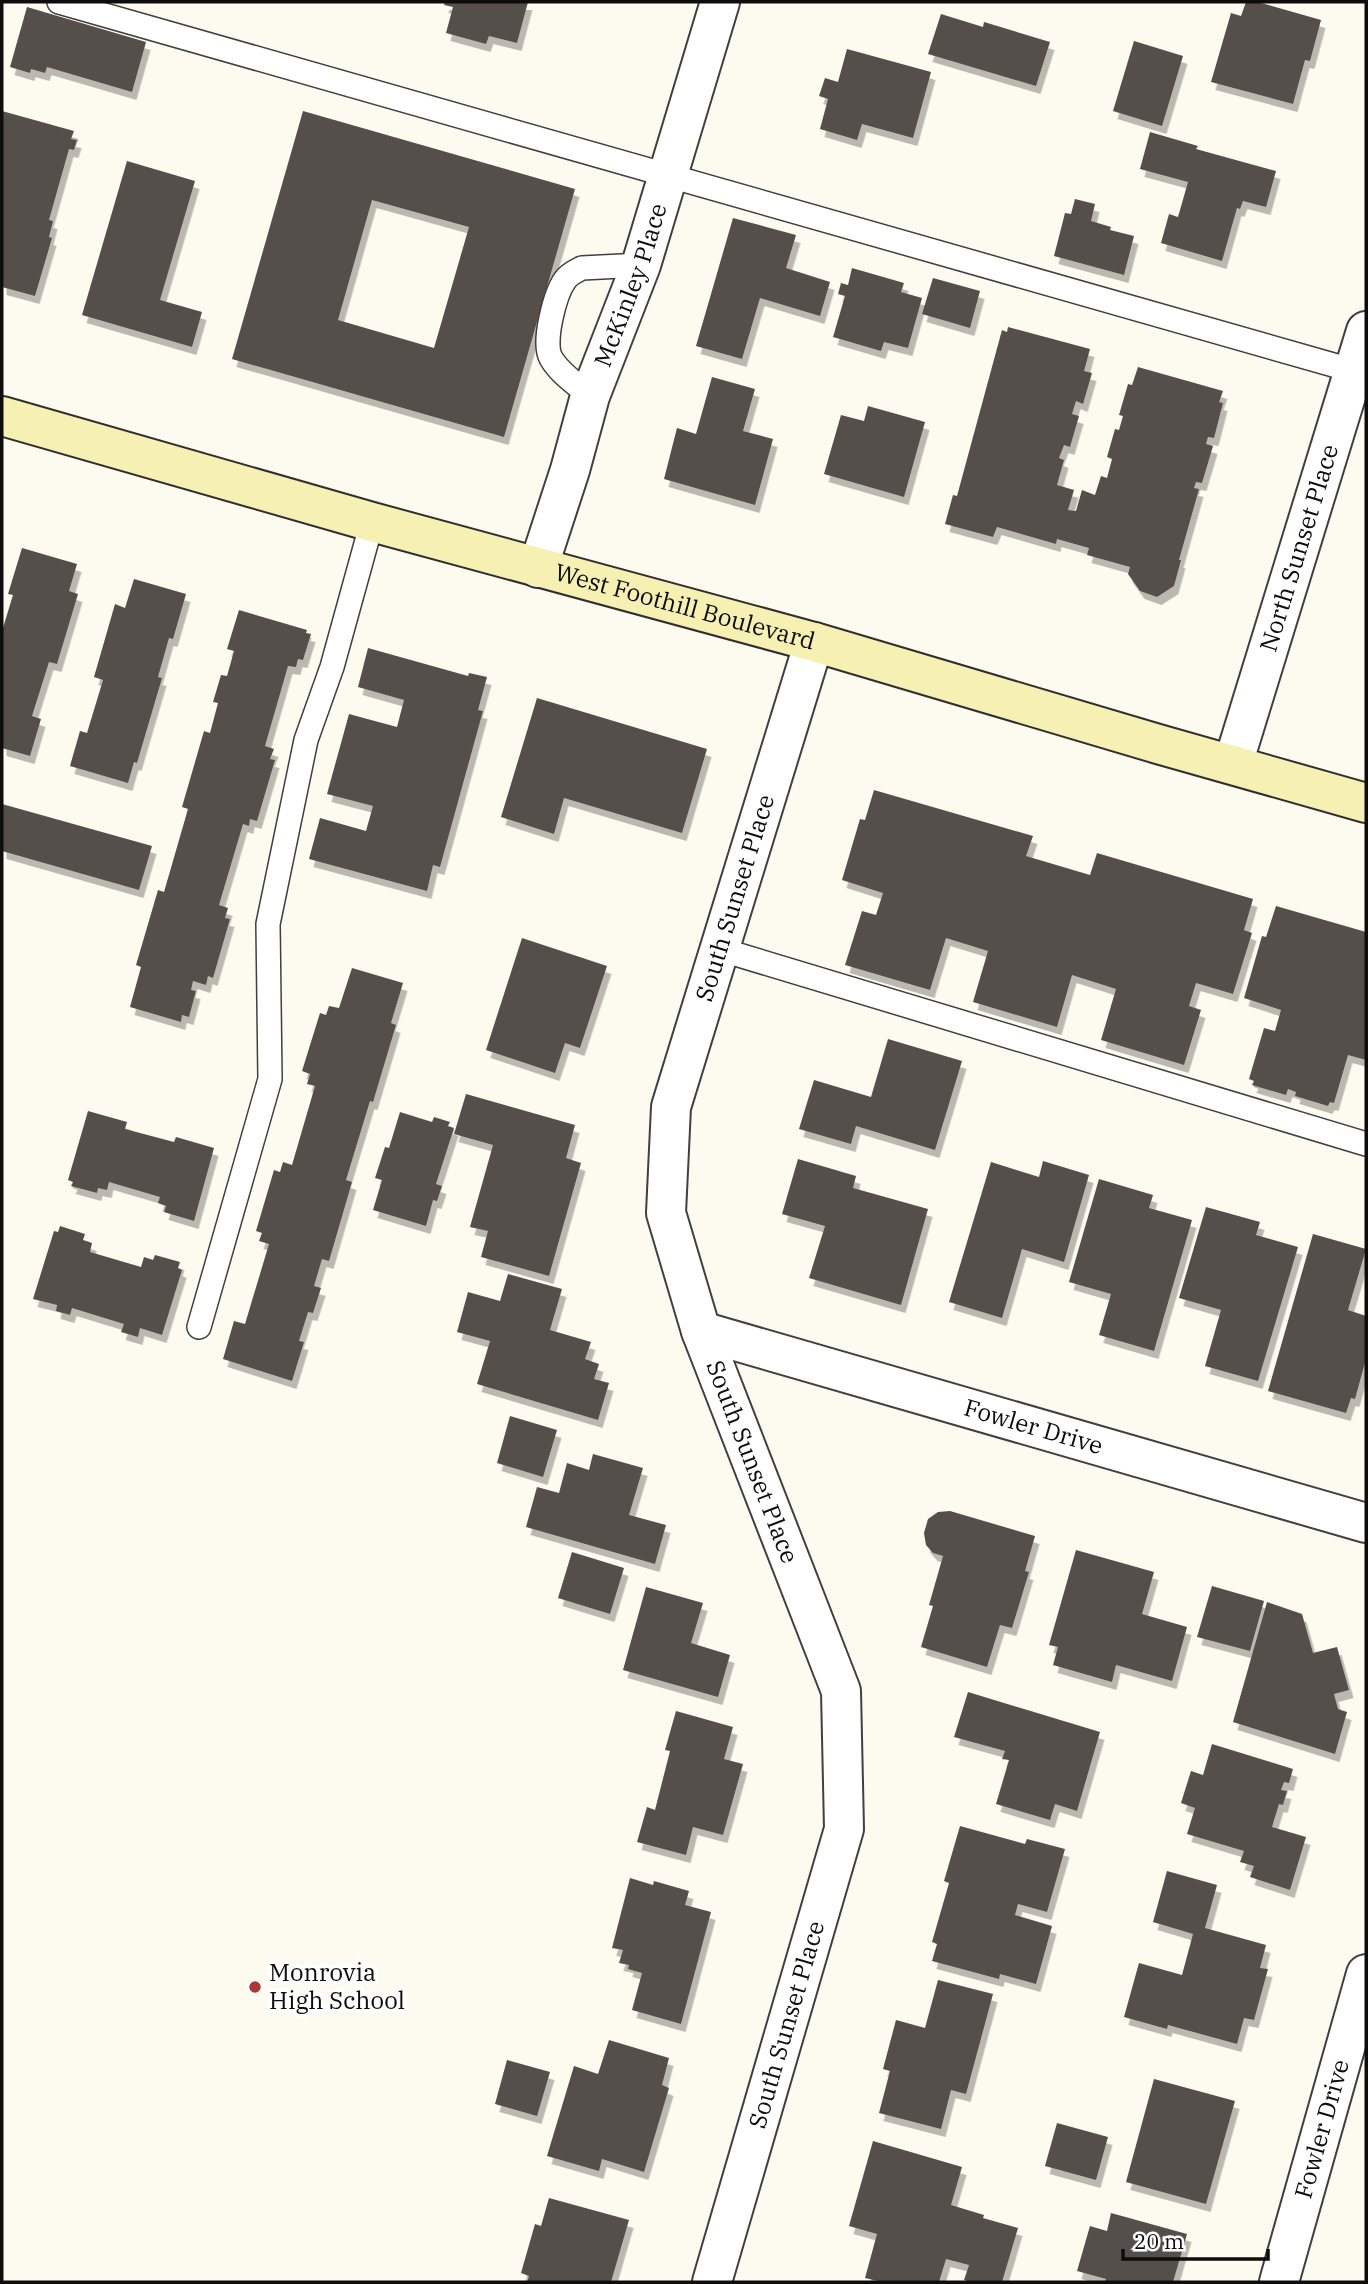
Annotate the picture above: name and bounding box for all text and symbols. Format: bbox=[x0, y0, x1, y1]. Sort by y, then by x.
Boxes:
street label: McKinley Place bbox=[586, 199, 674, 371]
street label: North Sunset Place bbox=[1251, 440, 1345, 655]
street label: West Foothill Boulevard bbox=[551, 555, 819, 657]
street label: South Sunset Place bbox=[687, 790, 781, 1005]
street label: South Sunset Place bbox=[700, 1356, 806, 1568]
street label: Fowler Drive bbox=[961, 1391, 1107, 1461]
street label: South Sunset Place bbox=[741, 1917, 831, 2132]
place label: Monrovia High School bbox=[269, 1956, 405, 2016]
marker: Monrovia High School bbox=[247, 1979, 263, 1995]
street label: Fowler Drive bbox=[1286, 2056, 1356, 2202]
scale bar bbox=[1123, 2218, 1268, 2262]
text: 20 m bbox=[1134, 2227, 1184, 2255]

